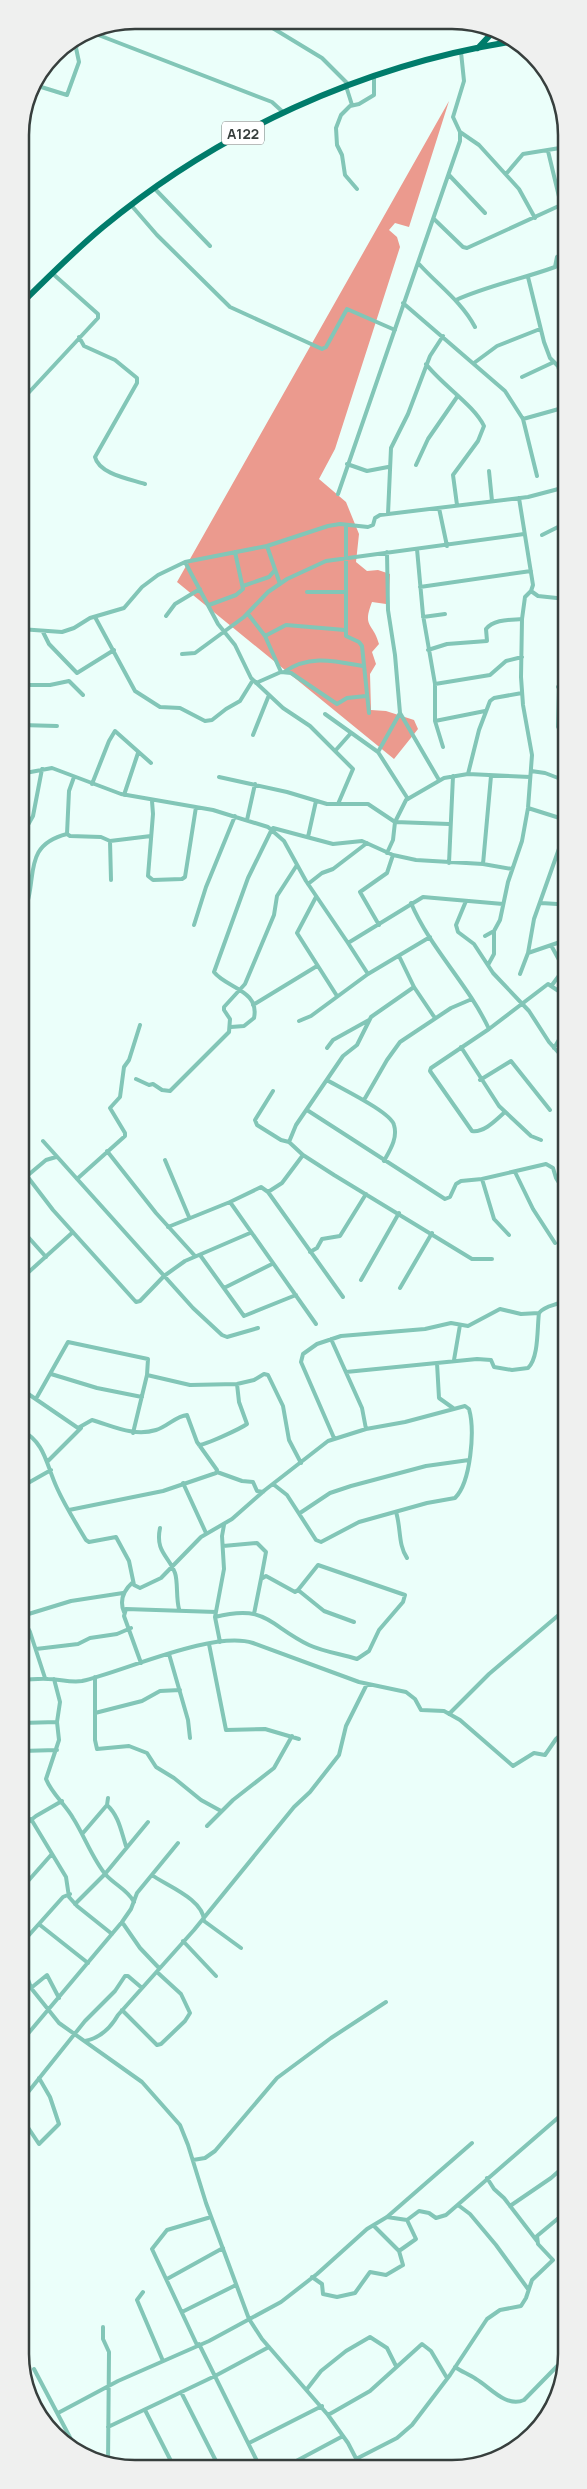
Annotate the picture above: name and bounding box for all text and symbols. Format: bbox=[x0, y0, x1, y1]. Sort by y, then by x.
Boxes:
road number: A122 bbox=[222, 122, 264, 144]

